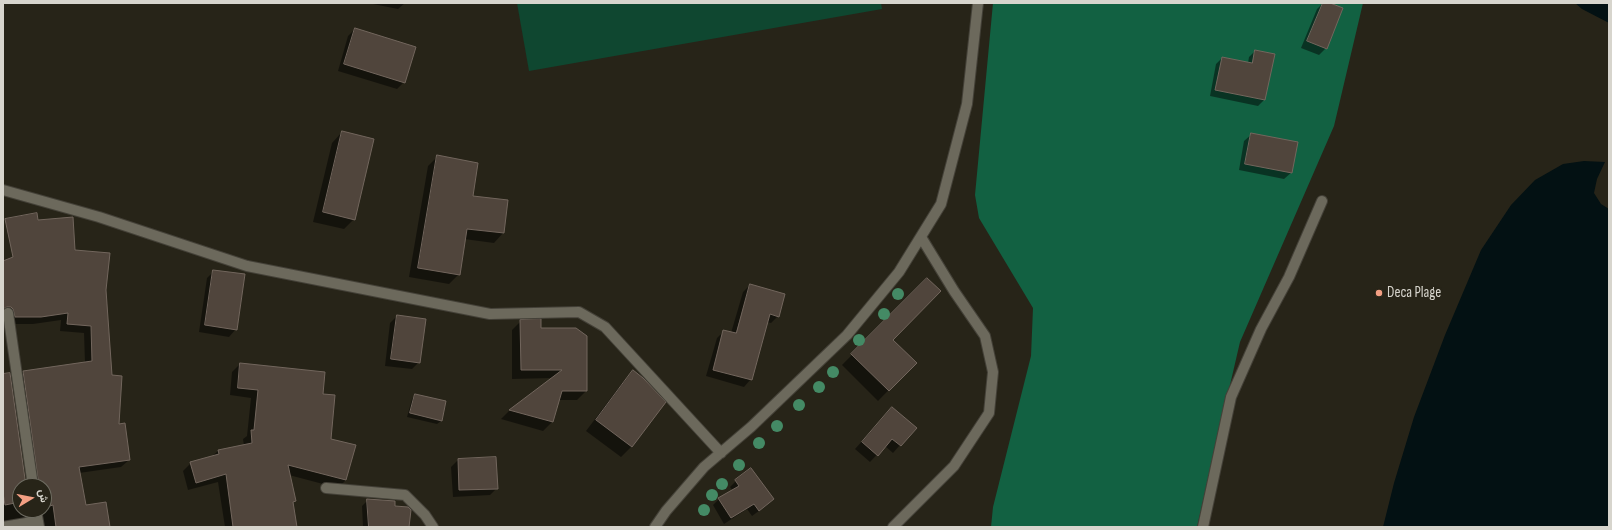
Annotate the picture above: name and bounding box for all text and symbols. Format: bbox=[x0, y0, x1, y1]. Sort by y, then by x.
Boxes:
place label: Deca Plage bbox=[1387, 284, 1441, 302]
marker: Deca Plage bbox=[1374, 288, 1384, 298]
north arrow bbox=[12, 478, 52, 518]
text: ش bbox=[36, 488, 51, 504]

